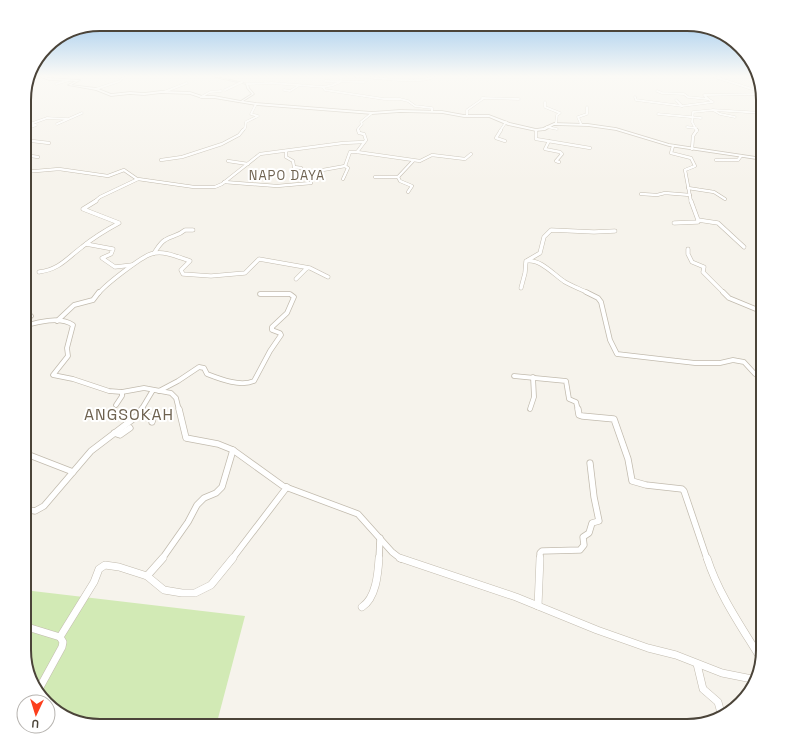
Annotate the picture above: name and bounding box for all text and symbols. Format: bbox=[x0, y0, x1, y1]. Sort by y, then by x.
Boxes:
district label: NAPO DAYA bbox=[249, 167, 325, 184]
district label: ANGSOKAH bbox=[84, 404, 174, 425]
north arrow bbox=[16, 694, 56, 734]
text: U bbox=[31, 717, 39, 731]

